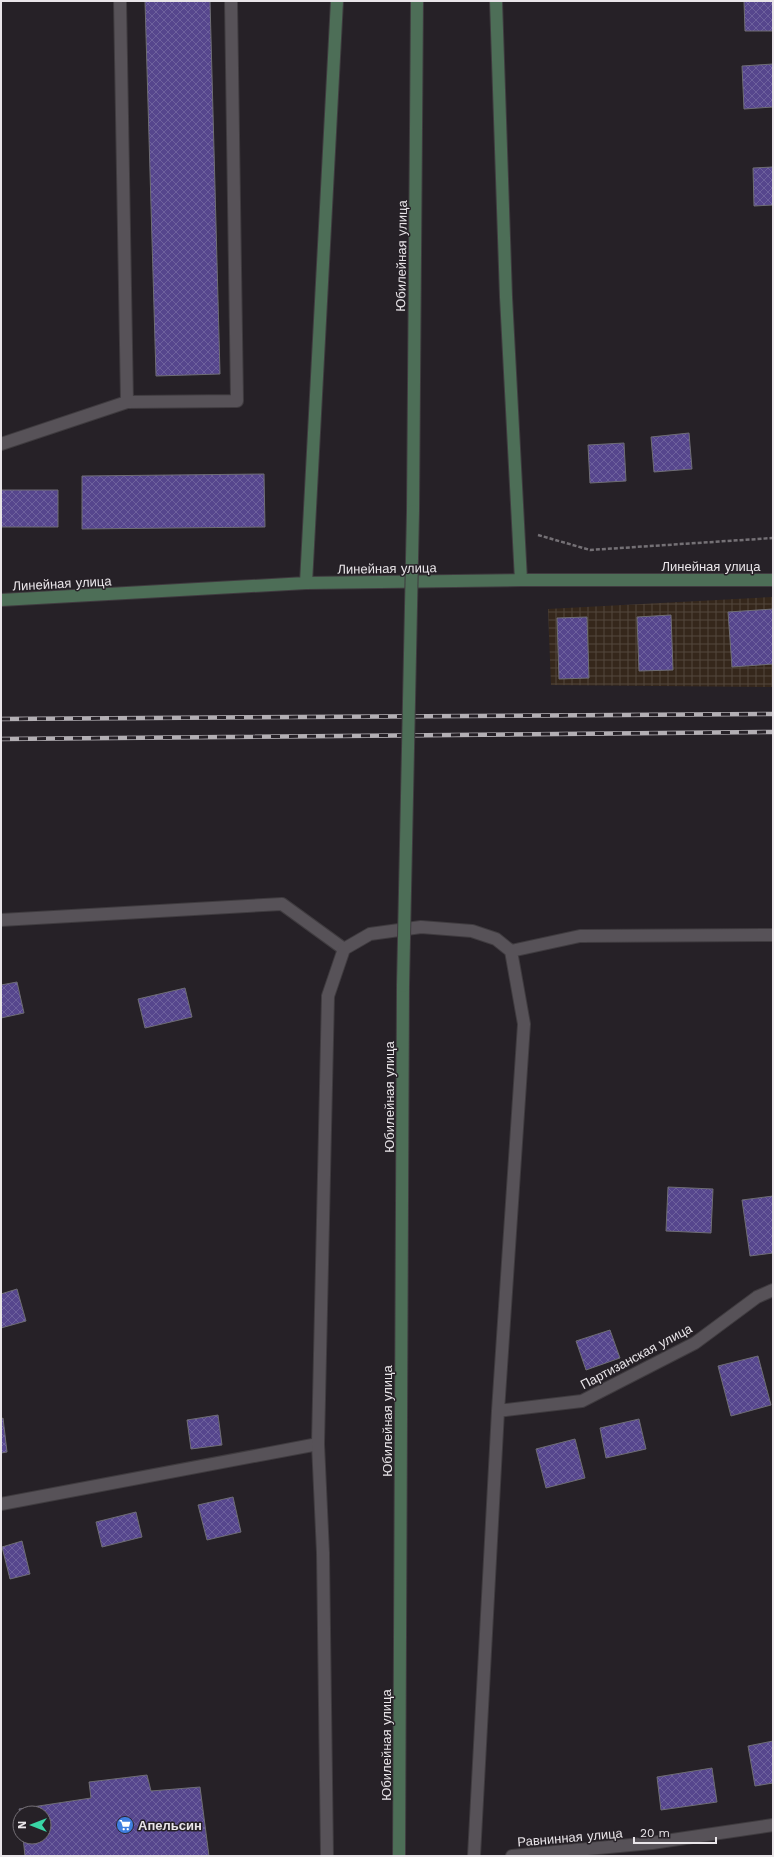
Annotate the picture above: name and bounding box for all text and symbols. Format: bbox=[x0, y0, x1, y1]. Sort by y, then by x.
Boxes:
street label: Юбилейная улица bbox=[393, 199, 410, 312]
street label: Линейная улица bbox=[661, 559, 761, 574]
street label: Линейная улица bbox=[337, 560, 437, 577]
street label: Линейная улица bbox=[12, 573, 113, 594]
street label: Юбилейная улица bbox=[382, 1040, 397, 1153]
street label: Партизанская улица bbox=[578, 1320, 695, 1392]
street label: Юбилейная улица bbox=[380, 1364, 395, 1477]
street label: Юбилейная улица bbox=[379, 1688, 394, 1801]
north arrow bbox=[12, 1805, 52, 1845]
supermarket icon: Апельсин bbox=[115, 1815, 135, 1835]
place label: Апельсин bbox=[138, 1818, 202, 1833]
scale bar bbox=[634, 1819, 716, 1845]
text: N bbox=[16, 1821, 29, 1829]
street label: Равнинная улица bbox=[517, 1825, 624, 1850]
text: 20 m bbox=[640, 1826, 670, 1840]

